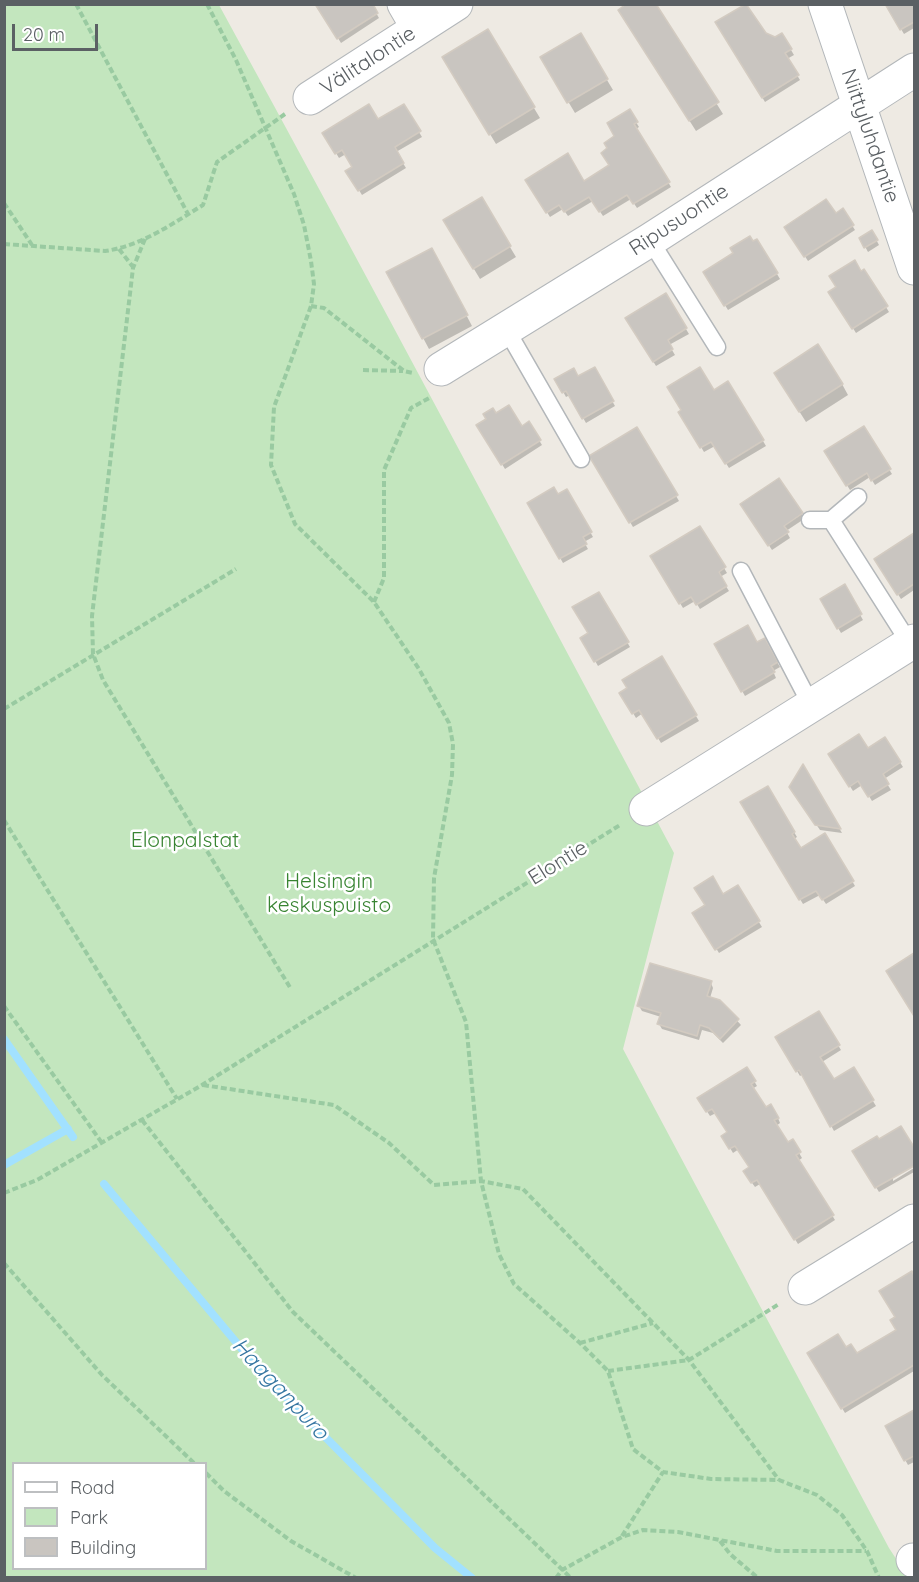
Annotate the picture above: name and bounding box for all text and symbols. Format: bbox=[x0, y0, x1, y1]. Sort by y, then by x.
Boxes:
scale bar bbox=[15, 12, 100, 50]
street label: Välitalontie bbox=[316, 21, 420, 101]
text: 20 m bbox=[23, 23, 65, 46]
street label: Niittyluhdantie bbox=[835, 66, 905, 206]
street label: Ripusuontie bbox=[625, 179, 733, 261]
park label: Elonpalstat bbox=[131, 828, 239, 854]
street label: Elontie bbox=[524, 835, 592, 891]
park label: Helsingin keskuspuisto bbox=[267, 869, 391, 919]
water label: Haaganpuro bbox=[226, 1333, 334, 1445]
legend bbox=[12, 1462, 207, 1570]
text: Road bbox=[70, 1476, 115, 1499]
text: Park bbox=[70, 1506, 108, 1529]
text: Building bbox=[70, 1536, 136, 1559]

